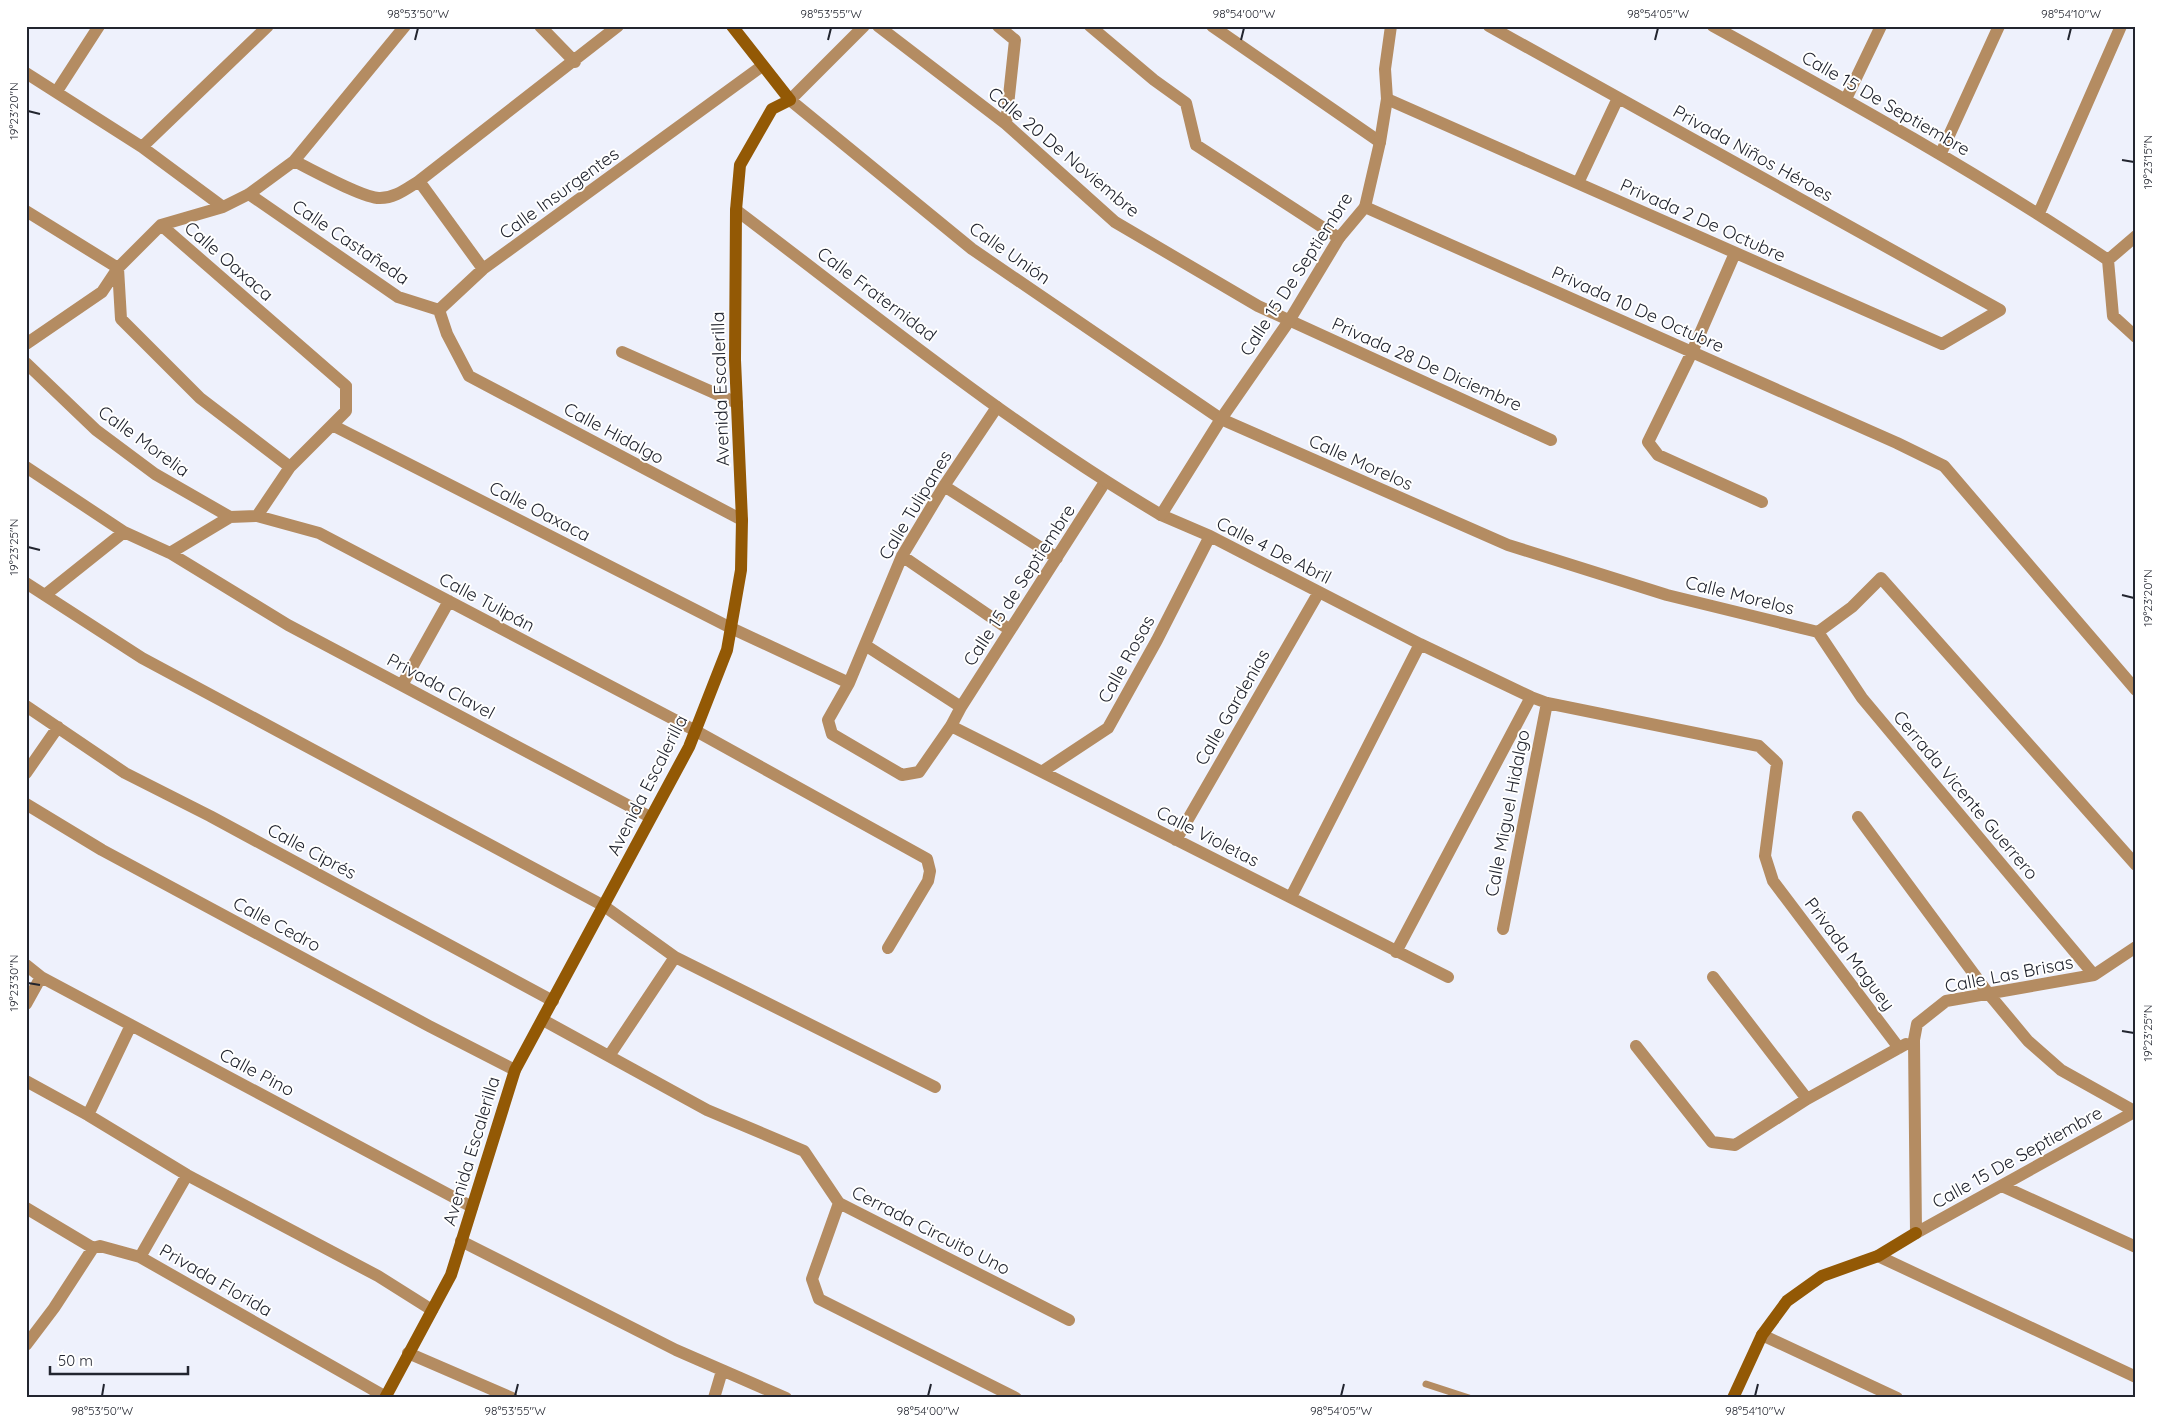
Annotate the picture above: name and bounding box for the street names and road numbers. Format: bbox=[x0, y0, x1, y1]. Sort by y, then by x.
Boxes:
street label: Calle 15 De Septiembre bbox=[1798, 45, 1974, 161]
street label: Calle 20 De Noviembre bbox=[983, 82, 1145, 222]
street label: Privada Niños Héroes bbox=[1669, 99, 1837, 207]
street label: Calle Insurgentes bbox=[495, 142, 623, 244]
street label: Privada 2 De Octubre bbox=[1617, 173, 1789, 267]
street label: Calle 15 De Septiembre bbox=[1234, 188, 1358, 360]
street label: Calle Castañeda bbox=[288, 194, 414, 290]
street label: Calle Oaxaca bbox=[180, 216, 278, 306]
street label: Calle Unión bbox=[965, 217, 1055, 289]
street label: Calle Fraternidad bbox=[813, 242, 941, 346]
street label: Privada 10 De Octubre bbox=[1548, 261, 1728, 357]
street label: Avenida Escalerilla bbox=[706, 311, 734, 467]
street label: Privada 28 De Diciembre bbox=[1328, 312, 1526, 416]
street label: Calle Hidalgo bbox=[560, 397, 668, 469]
street label: Calle Morelia bbox=[94, 400, 194, 482]
street label: Calle Morelos bbox=[1305, 429, 1417, 495]
street label: Calle Tulipanes bbox=[873, 446, 957, 564]
street label: Calle Oaxaca bbox=[486, 476, 594, 546]
street label: Calle 15 de Septiembre bbox=[958, 500, 1080, 670]
street label: Calle 4 De Abril bbox=[1213, 511, 1335, 589]
street label: Calle Tulipán bbox=[435, 567, 539, 637]
street label: Calle Morelos bbox=[1683, 570, 1797, 620]
street label: Calle Rosas bbox=[1093, 611, 1159, 707]
street label: Calle Gardenias bbox=[1189, 645, 1275, 769]
street label: Privada Clavel bbox=[383, 648, 499, 724]
street label: Cerrada Vicente Guerrero bbox=[1888, 706, 2044, 884]
street label: Avenida Escalerilla bbox=[602, 711, 692, 859]
street label: Calle Miguel Hidalgo bbox=[1480, 728, 1534, 898]
street label: Calle Violetas bbox=[1153, 800, 1263, 872]
street label: Calle Ciprés bbox=[264, 818, 360, 884]
street label: Calle Cedro bbox=[229, 891, 325, 957]
street label: Privada Maguey bbox=[1800, 893, 1900, 1015]
street label: Calle Las Brisas bbox=[1943, 950, 2075, 998]
street label: Calle Pino bbox=[216, 1043, 298, 1101]
street label: Avenida Escalerilla bbox=[437, 1074, 505, 1228]
street label: Calle 15 De Septiembre bbox=[1928, 1101, 2106, 1213]
street label: Cerrada Circuito Uno bbox=[848, 1180, 1014, 1280]
street label: Privada Florida bbox=[156, 1238, 276, 1322]

